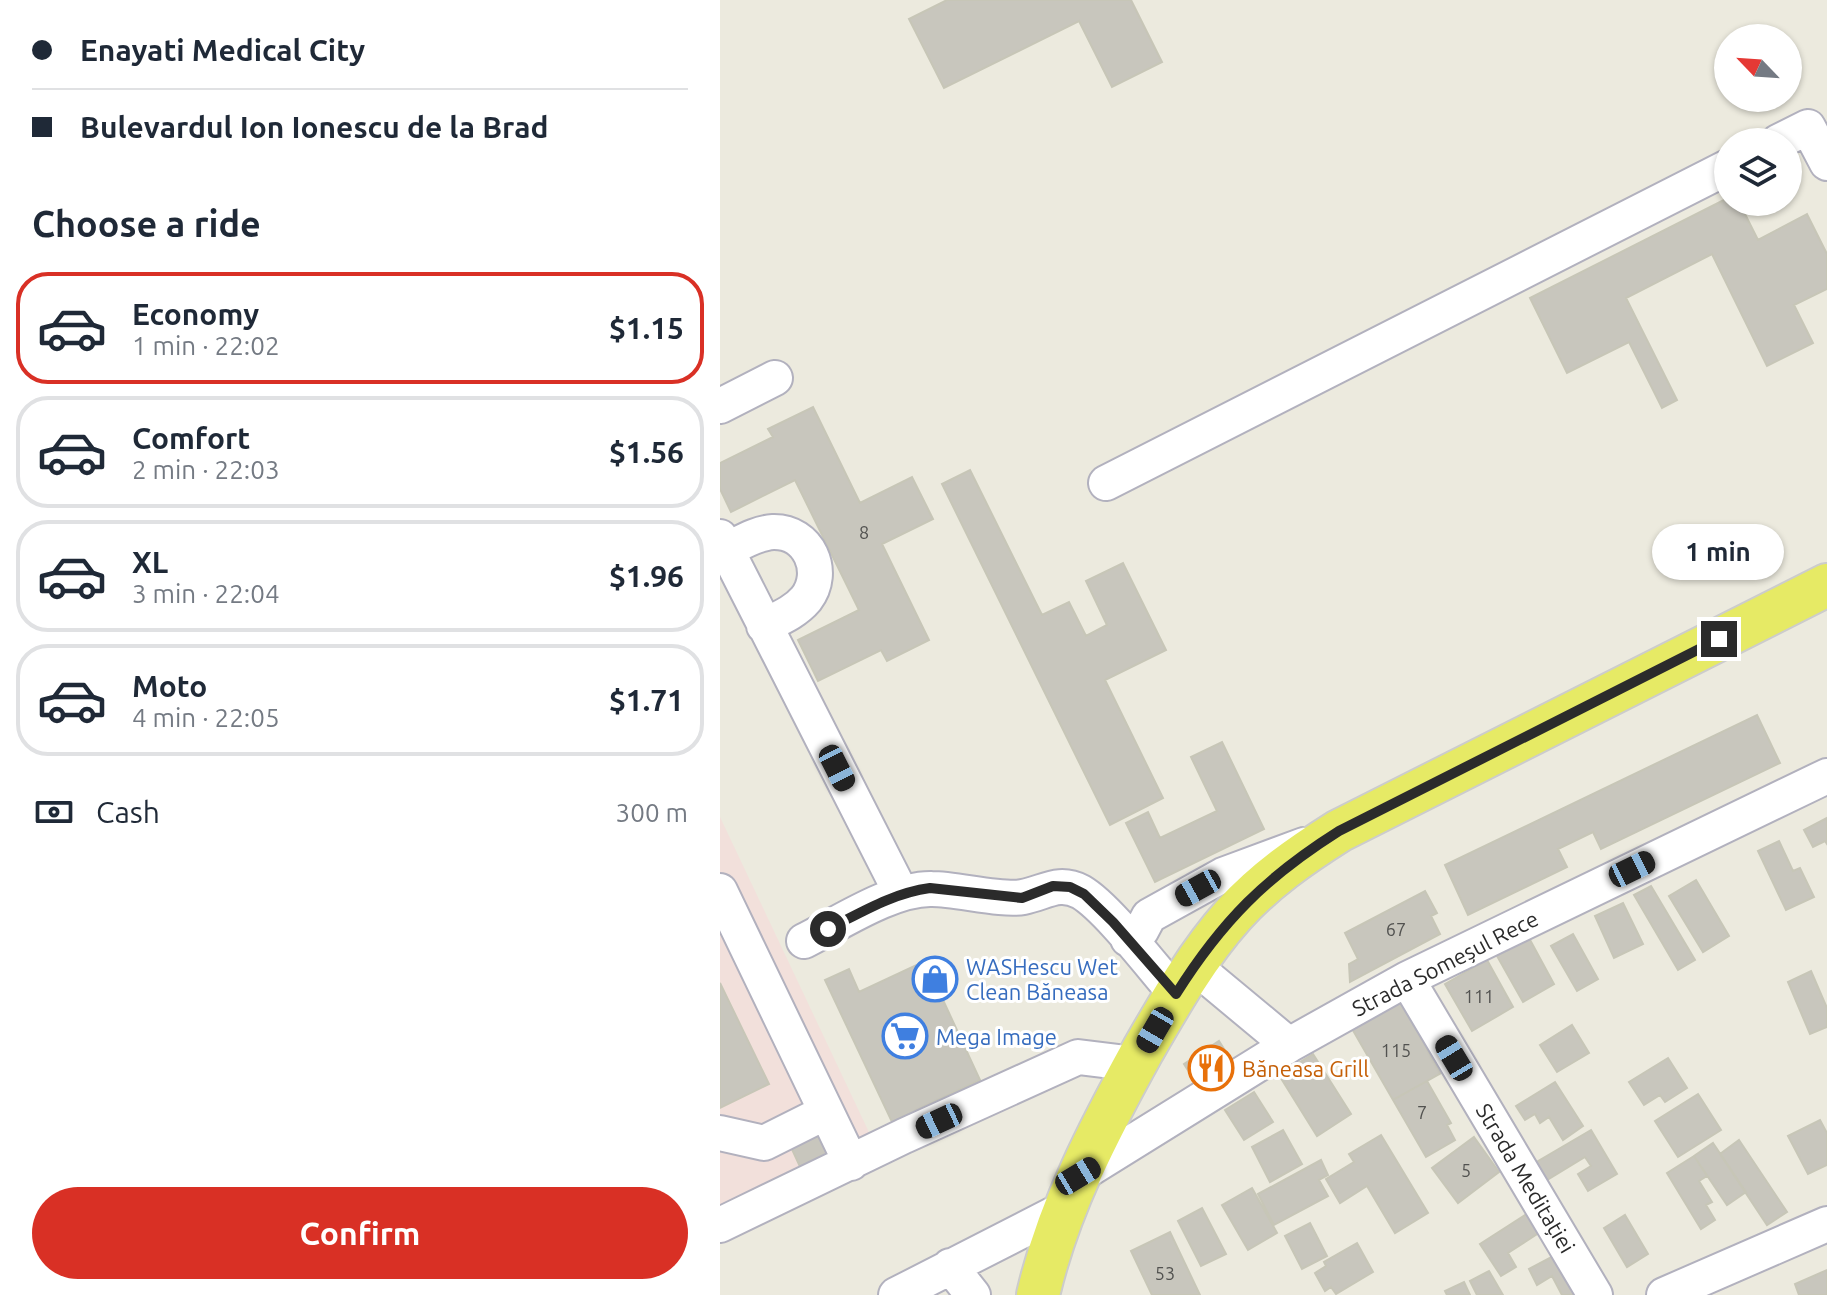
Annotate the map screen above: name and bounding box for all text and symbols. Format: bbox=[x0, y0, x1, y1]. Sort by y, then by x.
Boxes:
north arrow bbox=[1714, 24, 1802, 112]
map controls bbox=[1714, 24, 1802, 216]
text: Enayati Medical City bbox=[80, 33, 365, 67]
text: Bulevardul Ion Ionescu de la Brad bbox=[80, 110, 548, 144]
button: layers bbox=[1714, 128, 1802, 216]
text: Choose a ride bbox=[32, 203, 261, 244]
icon: car bbox=[36, 292, 108, 364]
text: Economy bbox=[132, 297, 259, 331]
text: $1.15 bbox=[609, 311, 684, 345]
text: 1 min · 22:02 bbox=[132, 331, 280, 360]
icon: car bbox=[36, 416, 108, 488]
text: Comfort bbox=[132, 421, 250, 455]
text: $1.56 bbox=[609, 435, 684, 469]
text: 2 min · 22:03 bbox=[132, 455, 280, 484]
house number: 8 bbox=[859, 522, 869, 542]
callout: 1 min bbox=[1653, 523, 1785, 579]
text: 1 min bbox=[1685, 537, 1751, 566]
icon: car bbox=[36, 540, 108, 612]
text: XL bbox=[132, 545, 168, 579]
text: $1.96 bbox=[609, 559, 684, 593]
text: 3 min · 22:04 bbox=[132, 579, 280, 608]
route end bbox=[1701, 621, 1737, 657]
icon: car bbox=[36, 664, 108, 736]
text: Moto bbox=[132, 669, 207, 703]
text: $1.71 bbox=[609, 683, 684, 717]
text: 4 min · 22:05 bbox=[132, 703, 280, 732]
car bbox=[815, 741, 859, 795]
icon: cash bbox=[32, 790, 76, 834]
text: Cash bbox=[96, 795, 160, 829]
text: 300 m bbox=[616, 798, 688, 827]
car bbox=[1605, 848, 1659, 890]
car bbox=[1171, 866, 1225, 910]
street label: Strada Someșul Rece bbox=[1348, 905, 1542, 1021]
route start bbox=[810, 911, 846, 947]
house number: 67 bbox=[1386, 919, 1406, 939]
place label: WASHescu Wet Clean Băneasa bbox=[966, 954, 1118, 1004]
shop icon: WASHescu Wet Clean Băneasa bbox=[911, 955, 959, 1003]
house number: 111 bbox=[1464, 986, 1494, 1006]
car bbox=[1133, 1003, 1177, 1057]
supermarket icon: Mega Image bbox=[881, 1012, 929, 1060]
place label: Mega Image bbox=[936, 1024, 1057, 1049]
car bbox=[1431, 1031, 1477, 1085]
house number: 115 bbox=[1381, 1040, 1411, 1060]
restaurant icon: Băneasa Grill bbox=[1187, 1044, 1235, 1092]
place label: Băneasa Grill bbox=[1242, 1056, 1369, 1081]
street label: Strada Meditației bbox=[1472, 1099, 1580, 1257]
car bbox=[912, 1100, 966, 1142]
house number: 7 bbox=[1417, 1102, 1427, 1122]
car bbox=[1051, 1153, 1105, 1199]
house number: 5 bbox=[1461, 1160, 1471, 1180]
button: Confirm bbox=[32, 1187, 688, 1279]
house number: 53 bbox=[1155, 1263, 1175, 1283]

